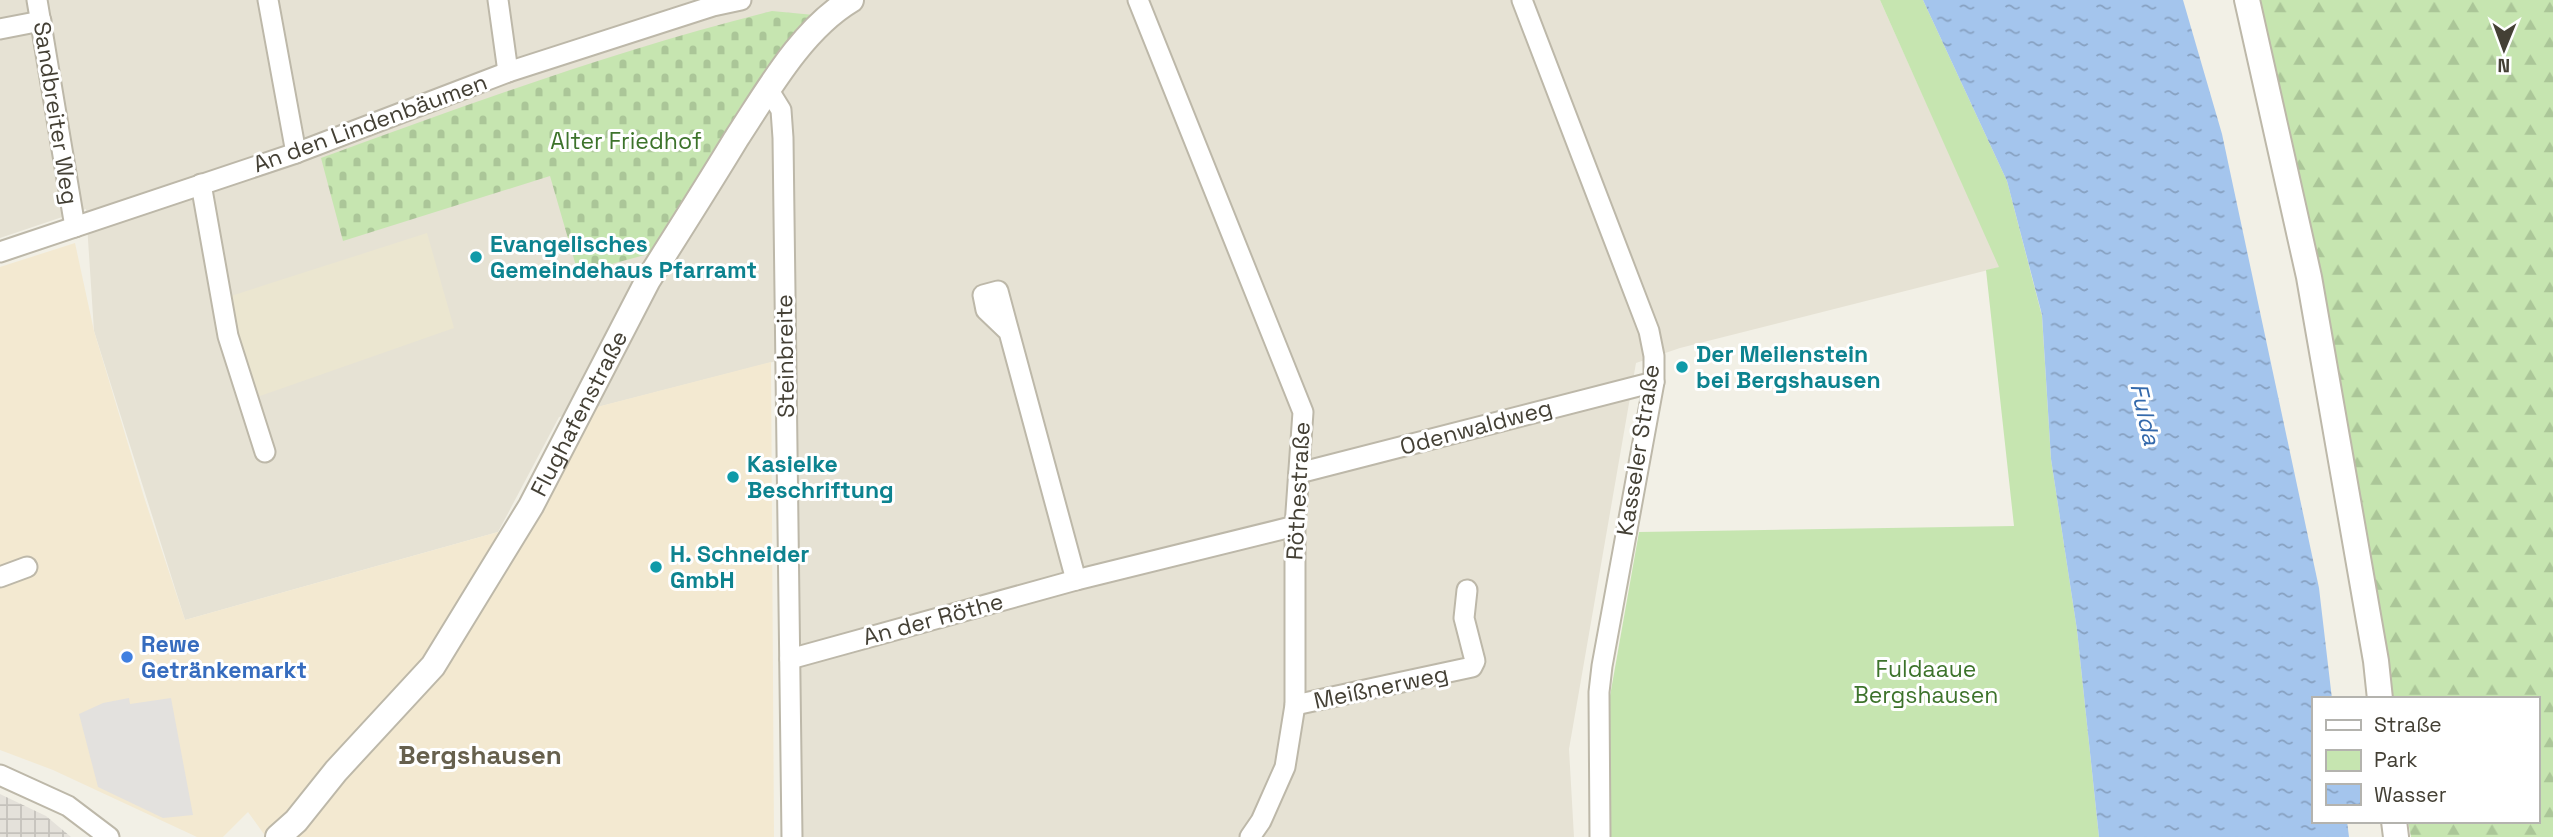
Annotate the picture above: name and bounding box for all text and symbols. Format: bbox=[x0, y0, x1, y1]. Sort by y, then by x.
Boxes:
north arrow bbox=[2469, 14, 2539, 84]
street label: Sandbreiter Weg bbox=[27, 19, 85, 207]
text: N bbox=[2497, 53, 2510, 78]
street label: An den Lindenbäumen bbox=[249, 67, 491, 179]
park label: Alter Friedhof bbox=[550, 126, 702, 156]
place label: Evangelisches Gemeindehaus Pfarramt bbox=[490, 229, 757, 285]
marker: Evangelisches Gemeindehaus Pfarramt bbox=[468, 249, 484, 265]
street label: Steinbreite bbox=[769, 294, 801, 418]
street label: Flughafenstraße bbox=[524, 325, 634, 501]
place label: Der Meilenstein bei Bergshausen bbox=[1696, 339, 1881, 395]
marker: Der Meilenstein bei Bergshausen bbox=[1674, 359, 1690, 375]
street label: Kasseler Straße bbox=[1610, 362, 1666, 538]
water label: Fulda bbox=[2123, 380, 2168, 448]
street label: Odenwaldweg bbox=[1397, 392, 1555, 462]
street label: Röthestraße bbox=[1279, 421, 1317, 561]
place label: Kasielke Beschriftung bbox=[747, 449, 894, 505]
marker: Kasielke Beschriftung bbox=[725, 469, 741, 485]
place label: H. Schneider GmbH bbox=[670, 539, 809, 595]
marker: H. Schneider GmbH bbox=[648, 559, 664, 575]
street label: An der Röthe bbox=[860, 586, 1006, 652]
place label: Rewe Getränkemarkt bbox=[141, 629, 307, 685]
marker: Rewe Getränkemarkt bbox=[119, 649, 135, 665]
park label: Fuldaaue Bergshausen bbox=[1854, 654, 1998, 710]
street label: Meißnerweg bbox=[1311, 658, 1451, 716]
legend bbox=[2312, 697, 2539, 823]
text: Straße bbox=[2374, 711, 2442, 738]
district label: Bergshausen bbox=[398, 738, 562, 772]
text: Park bbox=[2374, 746, 2418, 773]
text: Wasser bbox=[2374, 781, 2447, 808]

